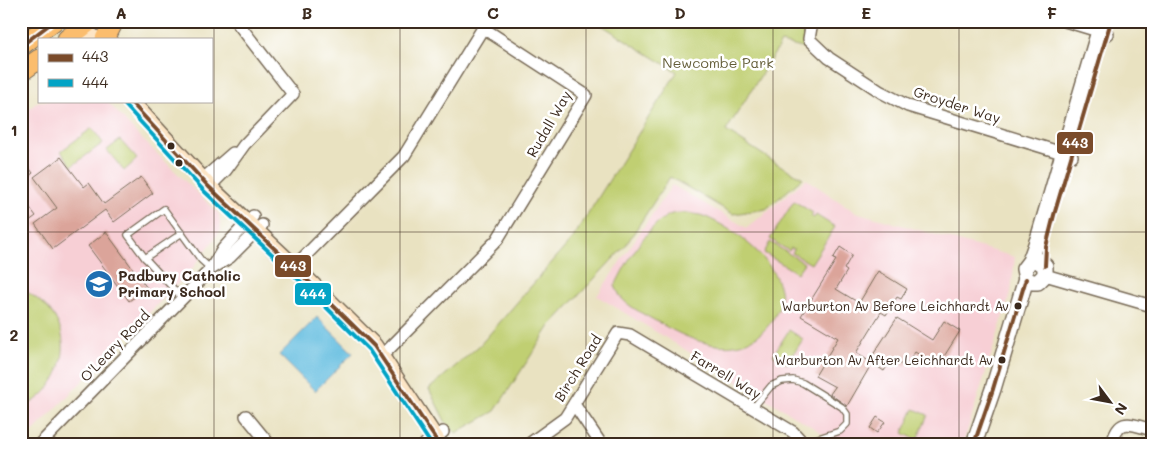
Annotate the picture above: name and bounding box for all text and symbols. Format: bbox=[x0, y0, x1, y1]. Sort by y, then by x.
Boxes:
text: A bbox=[115, 2, 127, 23]
text: B bbox=[302, 2, 312, 23]
text: C bbox=[487, 2, 499, 23]
text: D bbox=[674, 2, 686, 23]
text: E bbox=[861, 2, 871, 23]
text: F bbox=[1047, 2, 1057, 23]
legend bbox=[38, 38, 212, 102]
text: 443 bbox=[82, 46, 109, 66]
park label: Newcombe Park bbox=[662, 53, 774, 72]
text: 444 bbox=[82, 72, 109, 92]
street label: Groyder Way bbox=[911, 82, 1003, 128]
street label: Rudall Way bbox=[522, 87, 575, 161]
text: 1 bbox=[10, 119, 18, 140]
line badge: 443 bbox=[1056, 131, 1094, 155]
text: 443 bbox=[1062, 133, 1088, 152]
unlabelled marker bbox=[166, 141, 176, 151]
unlabelled marker bbox=[174, 158, 184, 168]
line badge: 443 bbox=[274, 254, 312, 278]
text: 443 bbox=[280, 256, 306, 275]
place label: Padbury Catholic Primary School bbox=[118, 266, 241, 301]
school or university icon: Padbury Catholic Primary School bbox=[84, 269, 114, 299]
line badge: 444 bbox=[294, 282, 332, 306]
text: 444 bbox=[300, 284, 326, 303]
place label: Warburton Av Before Leichhardt Av bbox=[781, 297, 1009, 314]
marker: Warburton Av Before Leichhardt Av bbox=[1013, 301, 1023, 311]
street label: O'Leary Road bbox=[76, 306, 154, 386]
text: 2 bbox=[10, 324, 19, 345]
street label: Birch Road bbox=[550, 331, 606, 405]
street label: Farrell Way bbox=[687, 346, 765, 403]
place label: Warburton Av After Leichhardt Av bbox=[775, 351, 993, 368]
marker: Warburton Av After Leichhardt Av bbox=[997, 355, 1007, 365]
north arrow bbox=[1086, 378, 1136, 428]
text: N bbox=[1111, 400, 1132, 419]

